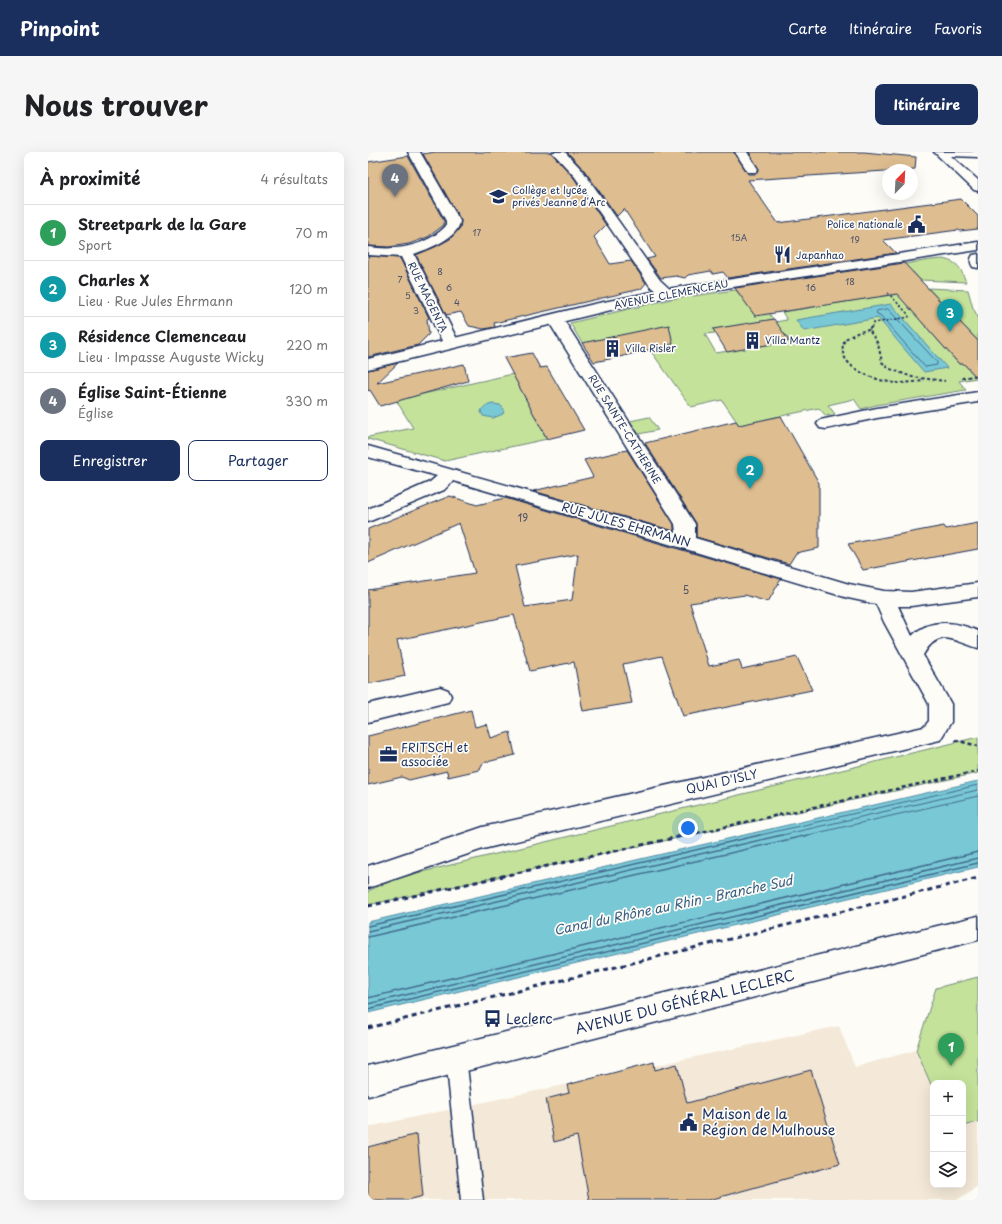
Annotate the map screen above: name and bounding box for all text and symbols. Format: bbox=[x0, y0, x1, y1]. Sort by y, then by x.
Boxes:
text: Pinpoint bbox=[20, 14, 100, 42]
text: Carte bbox=[788, 18, 827, 39]
text: Itinéraire bbox=[849, 18, 912, 39]
text: Favoris bbox=[934, 18, 982, 39]
text: Nous trouver bbox=[24, 83, 208, 126]
button: Itinéraire bbox=[875, 84, 978, 125]
pin: 4 bbox=[382, 164, 408, 197]
north arrow bbox=[882, 164, 918, 200]
text: À proximité bbox=[40, 165, 140, 191]
text: 4 résultats bbox=[261, 169, 328, 188]
place label: Collège et lycée privés Jeanne d'Arc bbox=[512, 182, 606, 209]
school or university icon: Collège et lycée privés Jeanne d'Arc bbox=[489, 186, 509, 206]
text: Streetpark de la Gare bbox=[78, 212, 246, 235]
public building icon: Police nationale bbox=[906, 214, 926, 234]
place label: Police nationale bbox=[827, 216, 903, 231]
text: 1 bbox=[50, 223, 56, 242]
text: 70 m bbox=[295, 223, 328, 242]
house number: 17 bbox=[473, 225, 482, 239]
house number: 15A bbox=[731, 230, 748, 244]
house number: 19 bbox=[850, 232, 860, 246]
text: Sport bbox=[78, 235, 112, 254]
restaurant icon: Japanhao bbox=[773, 245, 793, 265]
place label: Japanhao bbox=[796, 247, 844, 262]
street label: RUE MAGENTA bbox=[405, 259, 452, 335]
house number: 8 bbox=[437, 264, 443, 278]
text: Charles X bbox=[78, 268, 149, 291]
house number: 7 bbox=[397, 272, 403, 286]
house number: 18 bbox=[845, 274, 855, 288]
street label: AVENUE CLEMENCEAU bbox=[612, 275, 729, 312]
text: 2 bbox=[48, 279, 58, 298]
text: 120 m bbox=[289, 279, 328, 298]
house number: 6 bbox=[446, 280, 452, 294]
house number: 16 bbox=[806, 280, 816, 294]
house number: 5 bbox=[405, 288, 411, 302]
text: Lieu · Rue Jules Ehrmann bbox=[78, 291, 233, 310]
house number: 4 bbox=[454, 295, 460, 309]
pin: 3 bbox=[937, 299, 963, 332]
house number: 3 bbox=[413, 303, 419, 317]
text: Résidence Clemenceau bbox=[78, 324, 246, 347]
building icon: Villa Mantz bbox=[742, 330, 762, 350]
place label: Villa Mantz bbox=[765, 332, 820, 347]
text: 3 bbox=[49, 335, 57, 354]
text: 220 m bbox=[286, 335, 328, 354]
building icon: Villa Risler bbox=[602, 338, 622, 358]
place label: Villa Risler bbox=[625, 340, 676, 355]
text: Lieu · Impasse Auguste Wicky bbox=[78, 347, 264, 366]
street label: RUE SAINTE-CATHERINE bbox=[586, 371, 665, 486]
text: Église Saint-Étienne bbox=[78, 380, 227, 403]
text: 4 bbox=[49, 391, 57, 410]
text: 330 m bbox=[285, 391, 328, 410]
text: Église bbox=[78, 403, 113, 422]
button: Enregistrer bbox=[40, 440, 180, 481]
button: Partager bbox=[188, 440, 328, 481]
pin: 2 bbox=[737, 456, 763, 489]
street label: RUE JULES EHRMANN bbox=[560, 497, 693, 551]
house number: 19 bbox=[518, 510, 528, 525]
house number: 5 bbox=[683, 582, 689, 597]
place label: FRITSCH et associée bbox=[401, 738, 468, 770]
office icon: FRITSCH et associée bbox=[378, 745, 398, 765]
street label: QUAI D'ISLY bbox=[684, 764, 760, 798]
your location bbox=[678, 818, 698, 838]
water label: Canal du Rhône au Rhin - Branche Sud bbox=[552, 869, 796, 939]
street label: AVENUE DU GÉNÉRAL LECLERC bbox=[573, 964, 797, 1039]
place label: Leclerc bbox=[506, 1008, 552, 1029]
bus stop icon: Leclerc bbox=[483, 1009, 503, 1029]
pin: 1 bbox=[938, 1033, 964, 1066]
map controls bbox=[930, 1080, 966, 1188]
button: + bbox=[930, 1080, 966, 1116]
place label: Maison de la Région de Mulhouse bbox=[702, 1103, 836, 1140]
public building icon: Maison de la Région de Mulhouse bbox=[679, 1112, 699, 1132]
button: − bbox=[930, 1116, 966, 1152]
button: layers bbox=[930, 1152, 966, 1188]

